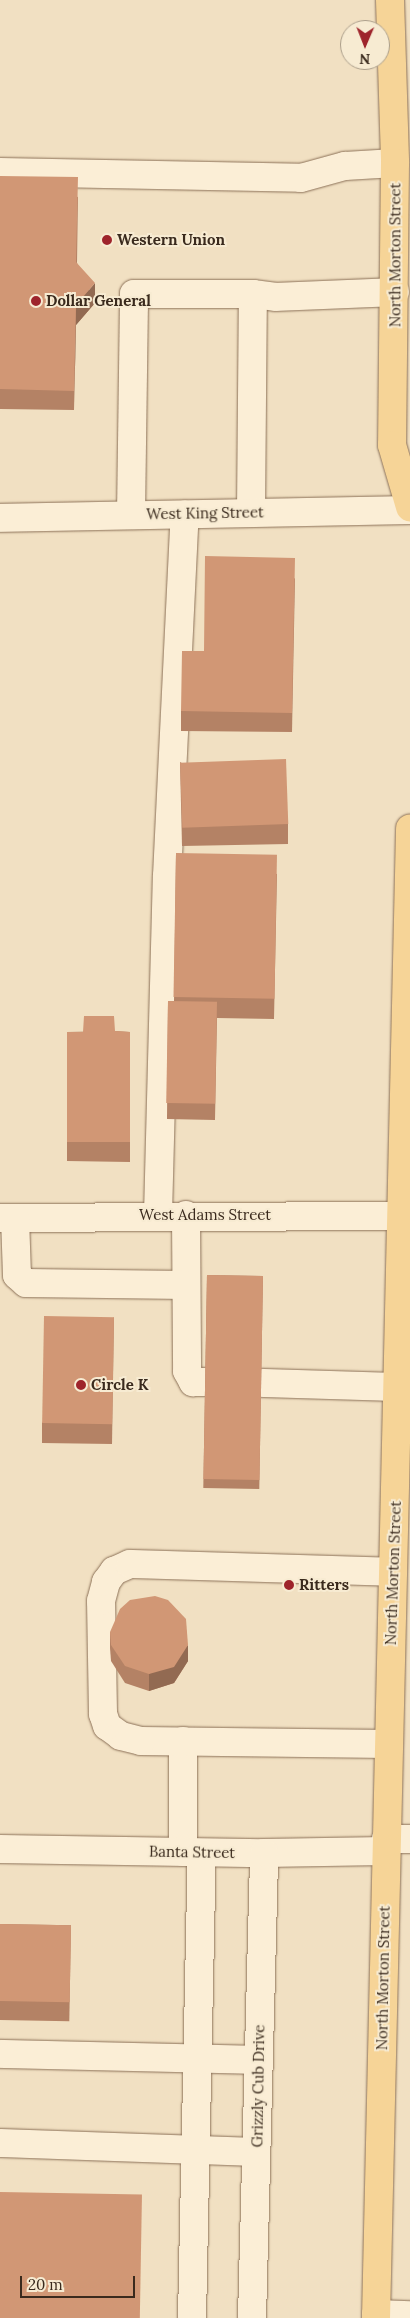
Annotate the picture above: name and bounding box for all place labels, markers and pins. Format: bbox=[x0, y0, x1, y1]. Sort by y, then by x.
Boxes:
place label: Western Union bbox=[117, 231, 225, 249]
marker: Western Union bbox=[101, 234, 113, 246]
place label: Dollar General bbox=[46, 292, 151, 310]
marker: Dollar General bbox=[30, 295, 42, 307]
place label: Circle K bbox=[91, 1376, 148, 1394]
marker: Circle K bbox=[75, 1379, 87, 1391]
place label: Ritters bbox=[299, 1576, 349, 1594]
marker: Ritters bbox=[283, 1579, 295, 1591]

